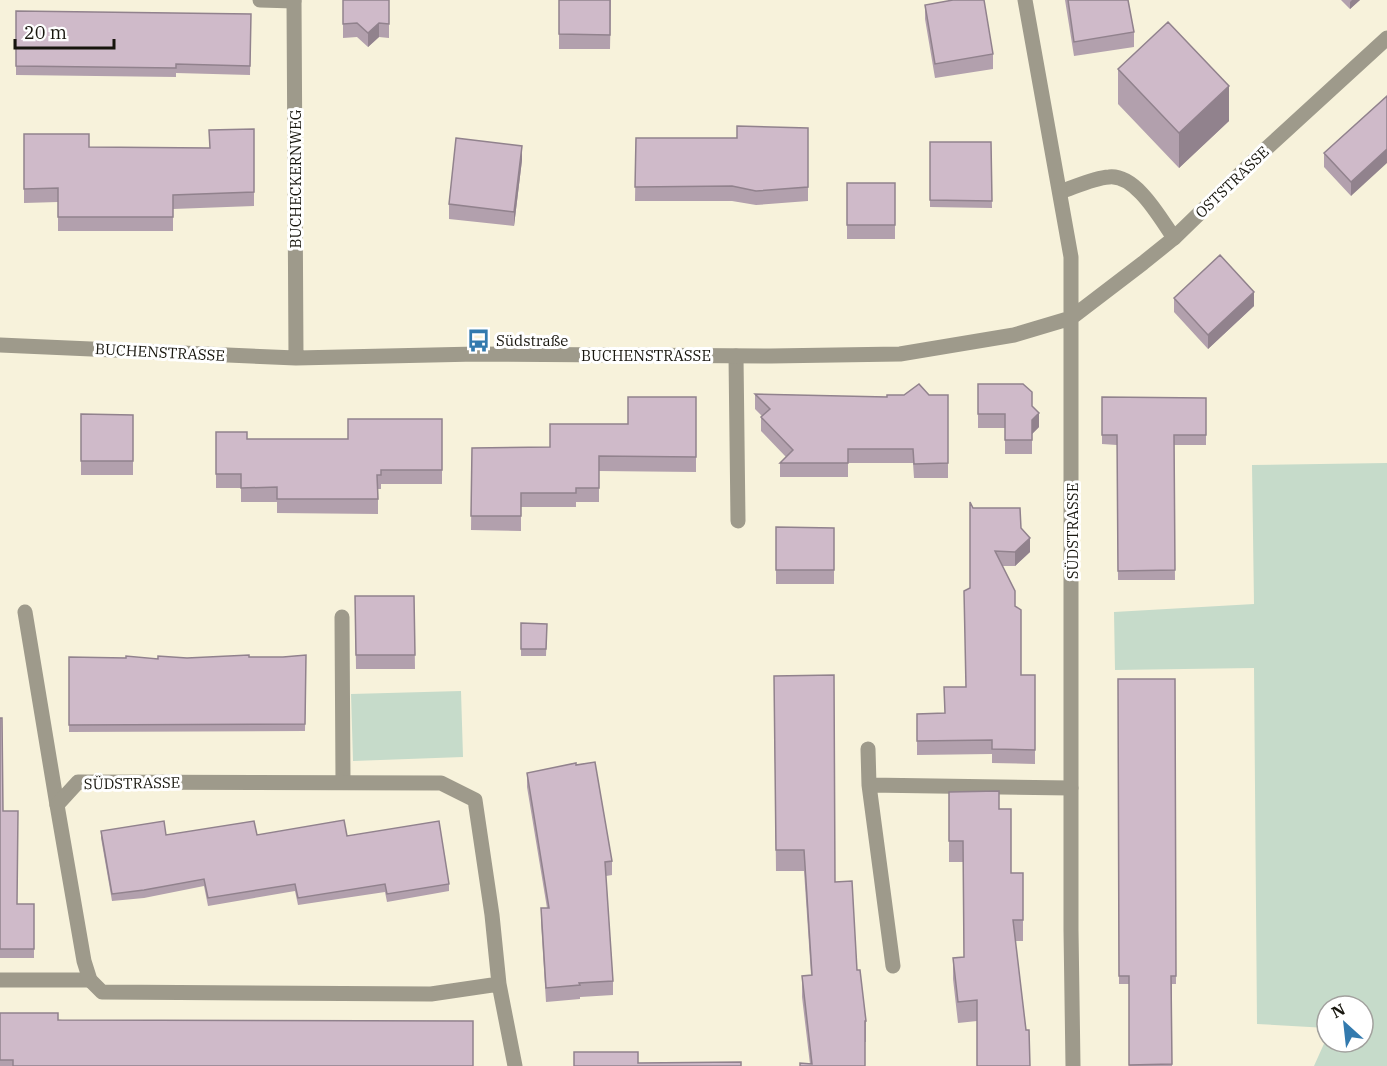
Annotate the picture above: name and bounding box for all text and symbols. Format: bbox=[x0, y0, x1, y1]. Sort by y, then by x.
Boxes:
scale bar bbox=[15, 12, 114, 50]
text: 20 m bbox=[24, 21, 67, 44]
street label: BUCHECKERNWEG bbox=[286, 109, 305, 248]
street label: OSTSTRASSE bbox=[1191, 142, 1273, 222]
bus stop icon: Südstraße bbox=[465, 327, 491, 353]
place label: Südstraße bbox=[496, 331, 568, 350]
street label: BUCHENSTRASSE bbox=[95, 339, 225, 365]
street label: BUCHENSTRASSE bbox=[581, 346, 711, 365]
street label: SÜDSTRASSE bbox=[1063, 483, 1082, 579]
street label: SÜDSTRASSE bbox=[84, 773, 180, 793]
north arrow bbox=[1315, 994, 1375, 1054]
text: N bbox=[1328, 999, 1348, 1022]

